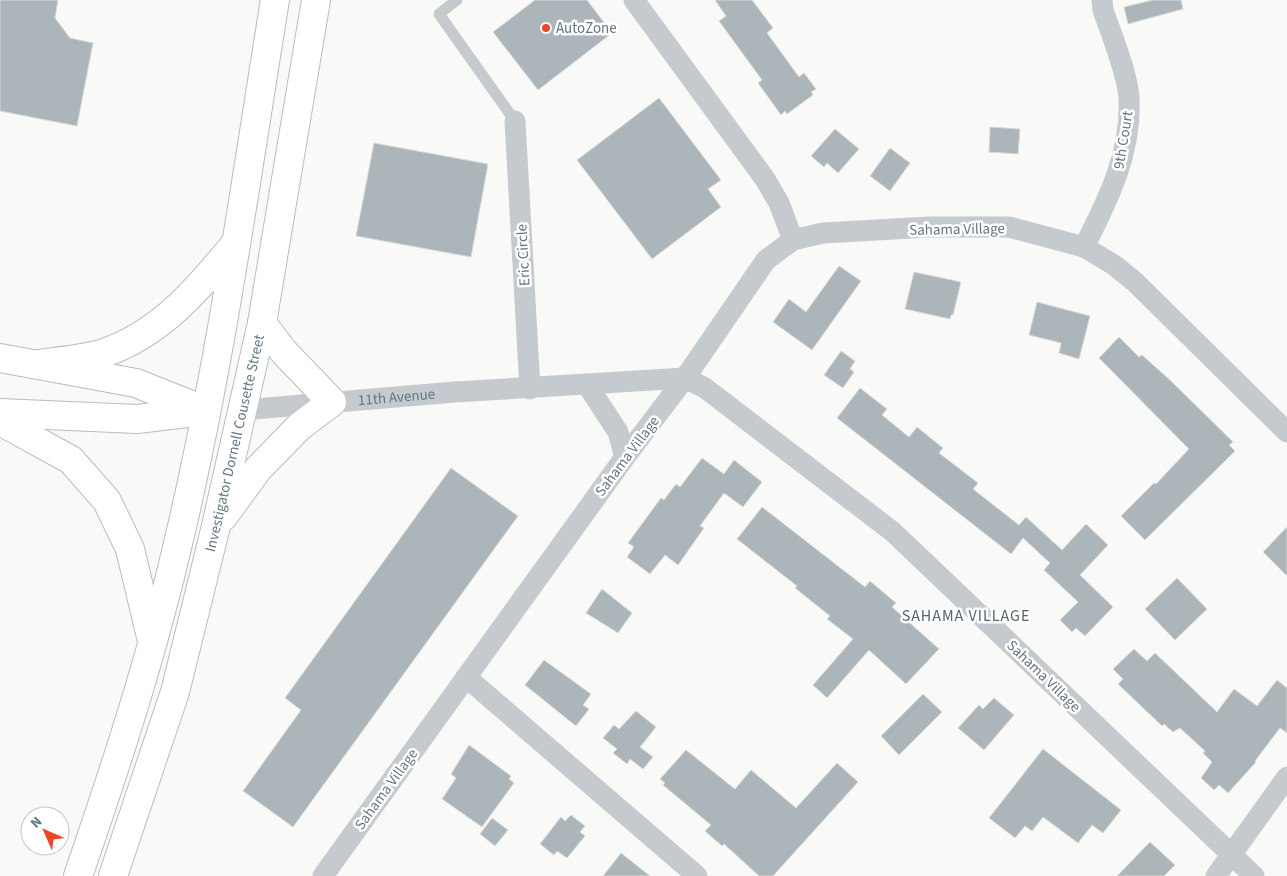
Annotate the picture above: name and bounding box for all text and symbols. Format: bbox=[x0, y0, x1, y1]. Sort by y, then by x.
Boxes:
place label: AutoZone bbox=[556, 18, 617, 39]
marker: AutoZone bbox=[540, 22, 552, 34]
street label: 9th Court bbox=[1109, 109, 1138, 171]
street label: Sahama Village bbox=[909, 218, 1005, 241]
street label: Eric Circle bbox=[511, 223, 536, 287]
street label: Investigator Dornell Cousette Street bbox=[200, 333, 270, 554]
street label: 11th Avenue bbox=[357, 384, 436, 411]
street label: Sahama Village bbox=[590, 412, 665, 501]
district label: SAHAMA VILLAGE bbox=[902, 605, 1030, 627]
street label: Sahama Village bbox=[1002, 636, 1085, 717]
street label: Sahama Village bbox=[350, 744, 423, 834]
north arrow bbox=[20, 806, 70, 856]
text: N bbox=[26, 812, 47, 833]

